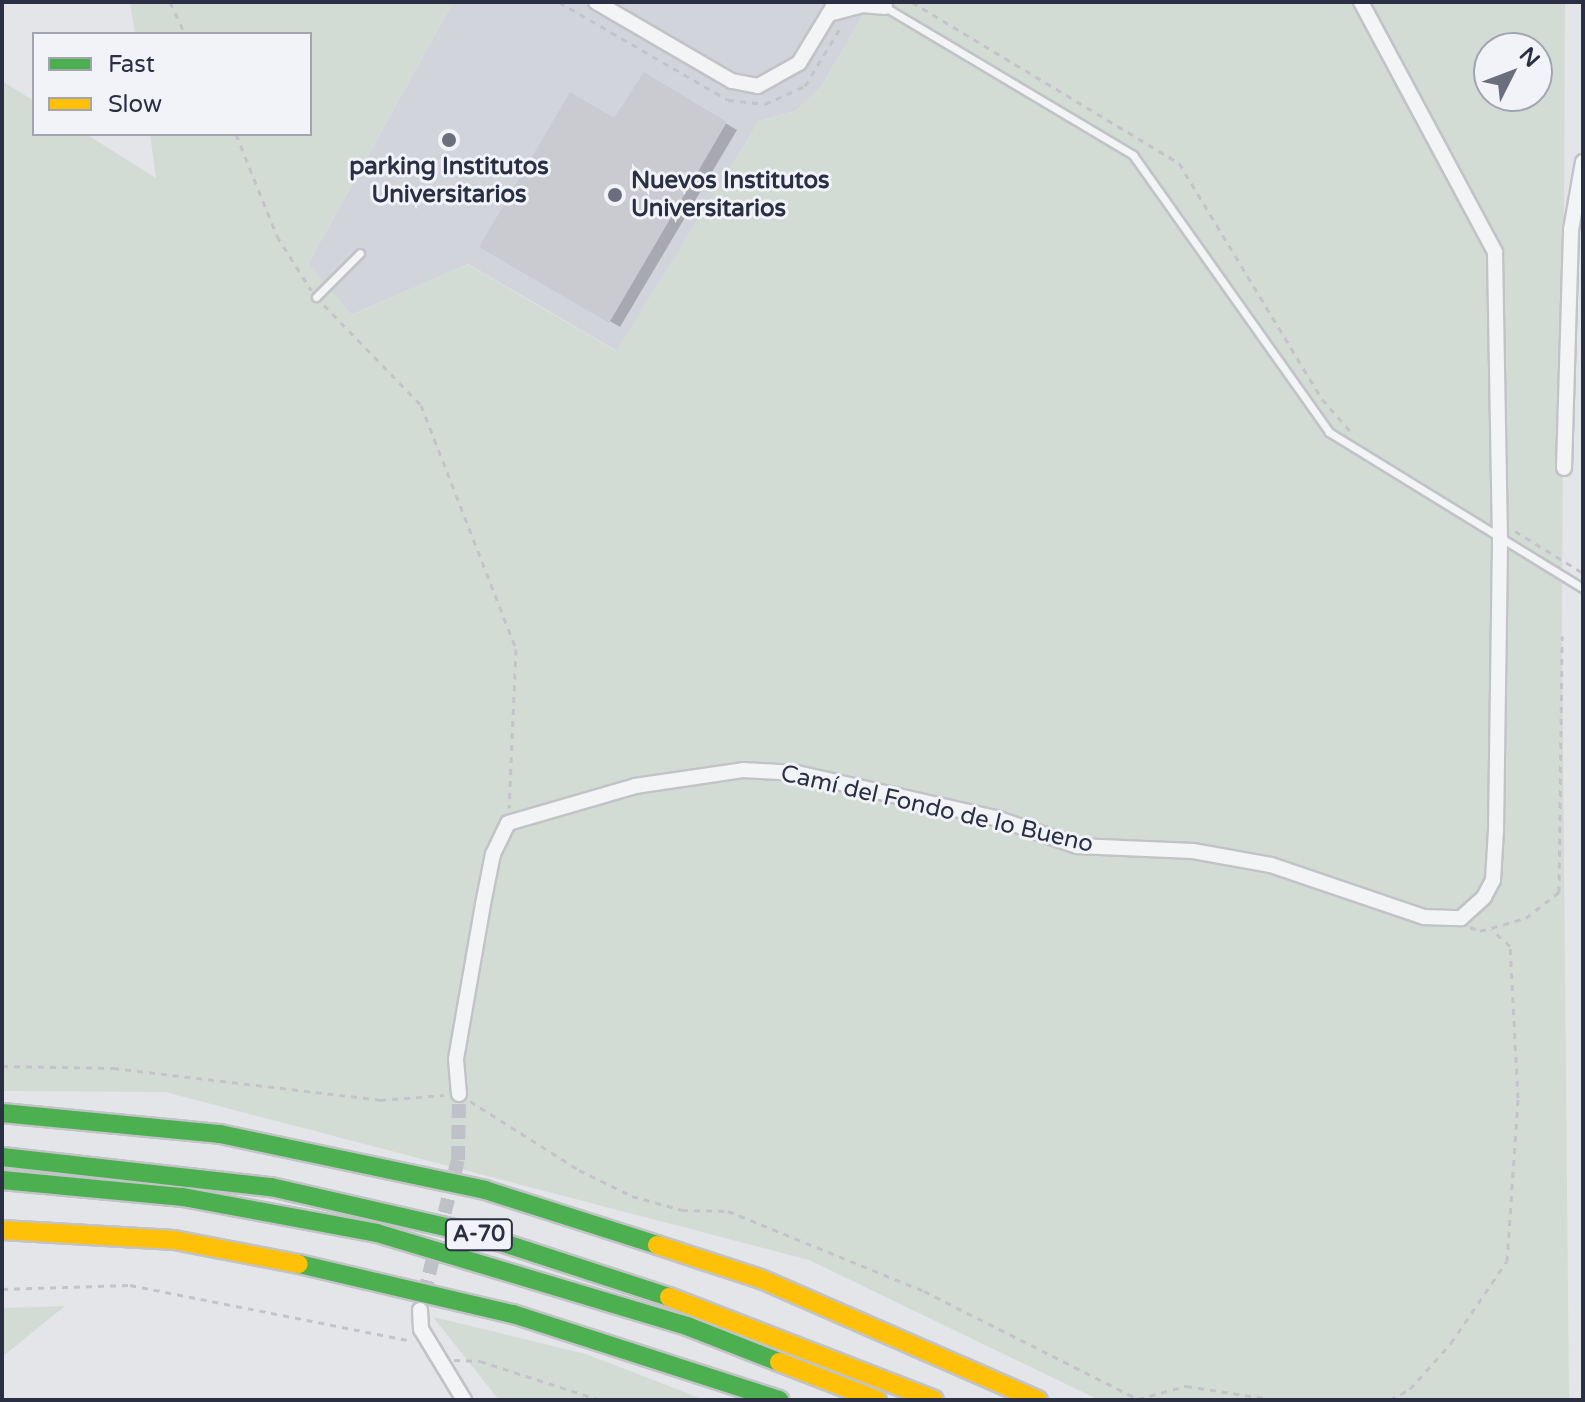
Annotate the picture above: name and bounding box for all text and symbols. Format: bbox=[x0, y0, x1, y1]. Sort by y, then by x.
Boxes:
legend bbox=[32, 32, 312, 136]
north arrow bbox=[1473, 32, 1553, 112]
text: N bbox=[1514, 42, 1545, 73]
text: Fast bbox=[108, 50, 155, 79]
text: Slow bbox=[108, 90, 162, 119]
marker: parking Institutos Universitarios bbox=[440, 131, 458, 149]
place label: parking Institutos Universitarios bbox=[349, 153, 549, 209]
place label: Nuevos Institutos Universitarios bbox=[631, 167, 830, 223]
marker: Nuevos Institutos Universitarios bbox=[606, 186, 624, 204]
street label: Camí del Fondo de lo Bueno bbox=[778, 759, 1096, 859]
road number: A-70 bbox=[443, 1217, 515, 1253]

